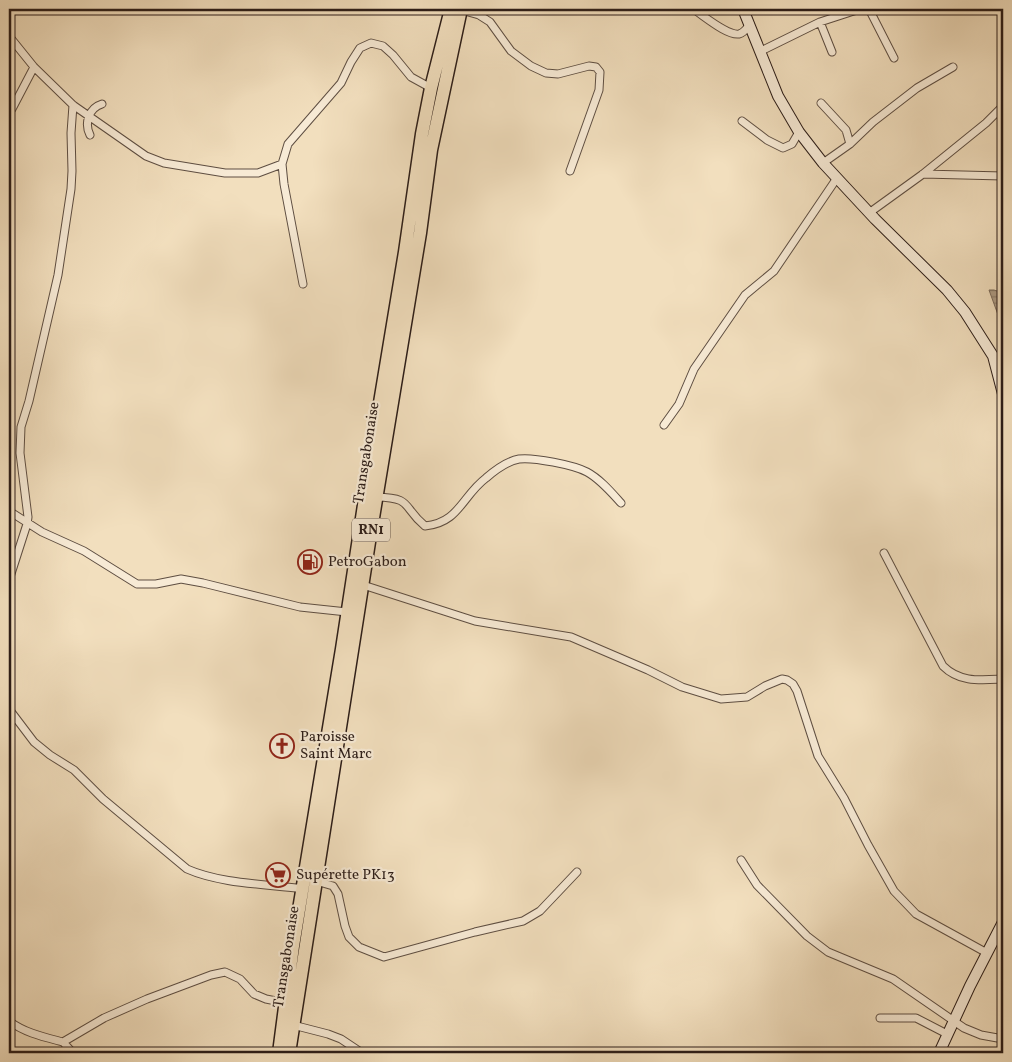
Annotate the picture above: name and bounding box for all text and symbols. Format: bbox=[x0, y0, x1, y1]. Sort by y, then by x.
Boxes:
street label: Transgabonaise bbox=[349, 400, 385, 506]
road number: RN1 bbox=[352, 518, 390, 542]
fuel station icon: PetroGabon bbox=[297, 549, 323, 575]
place label: PetroGabon bbox=[328, 552, 407, 573]
place label: Paroisse Saint Marc bbox=[300, 727, 372, 765]
church icon: Paroisse Saint Marc bbox=[269, 733, 295, 759]
supermarket icon: Supérette PK13 bbox=[265, 862, 291, 888]
place label: Supérette PK13 bbox=[296, 865, 395, 886]
street label: Transgabonaise bbox=[269, 904, 305, 1010]

